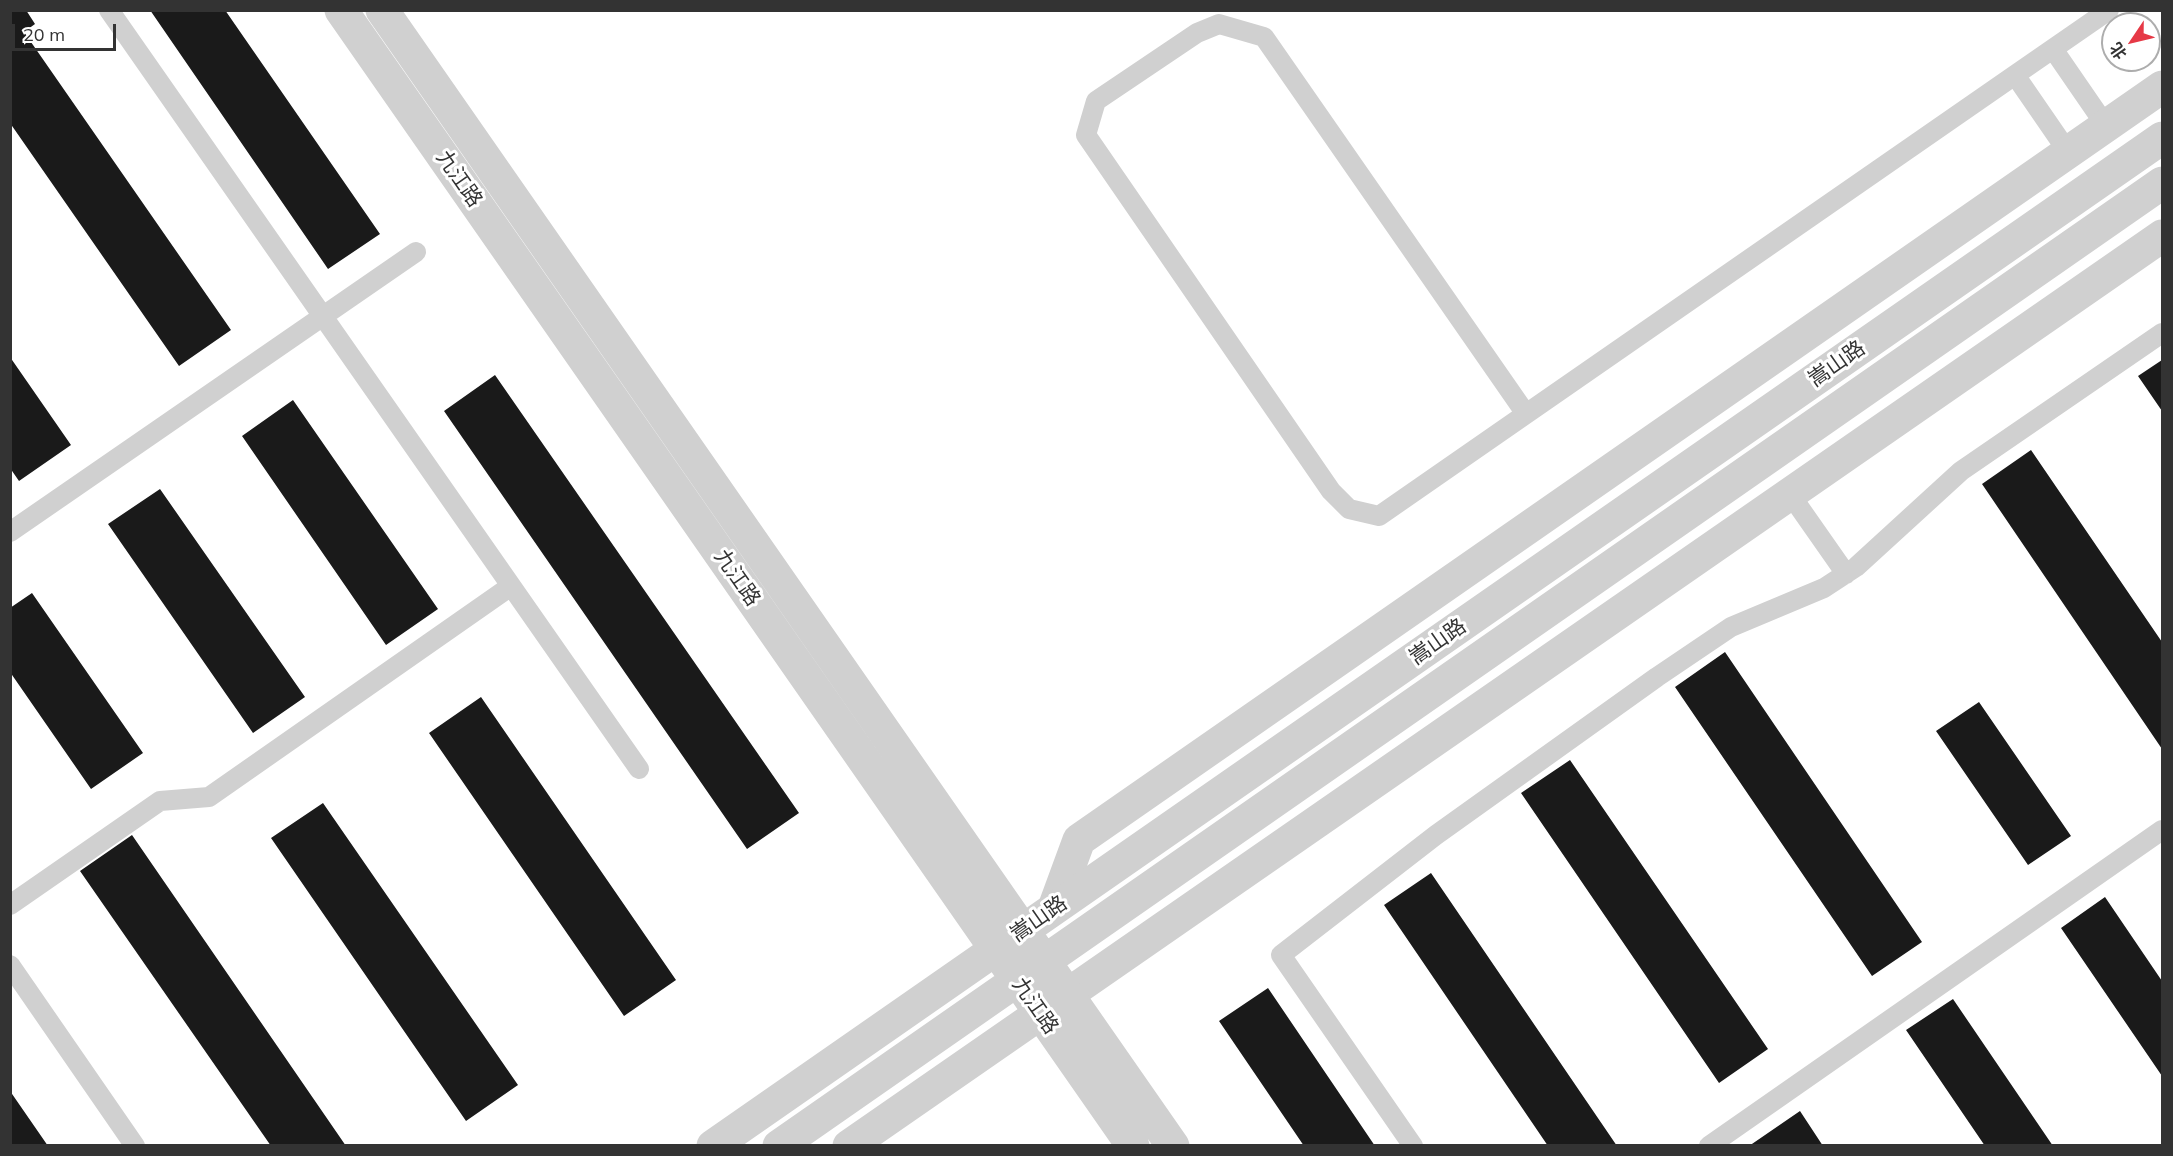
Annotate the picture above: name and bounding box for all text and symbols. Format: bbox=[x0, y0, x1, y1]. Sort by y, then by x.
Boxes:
scale bar bbox=[15, 12, 118, 50]
north arrow bbox=[2101, 12, 2161, 72]
text: 20 m bbox=[23, 23, 65, 46]
text: 北 bbox=[2105, 39, 2131, 63]
street label: 九江路 bbox=[431, 146, 487, 212]
street label: 嵩山路 bbox=[1804, 336, 1870, 392]
street label: 九江路 bbox=[709, 545, 765, 611]
street label: 嵩山路 bbox=[1405, 614, 1471, 670]
street label: 嵩山路 bbox=[1006, 891, 1072, 947]
street label: 九江路 bbox=[1007, 973, 1063, 1039]

